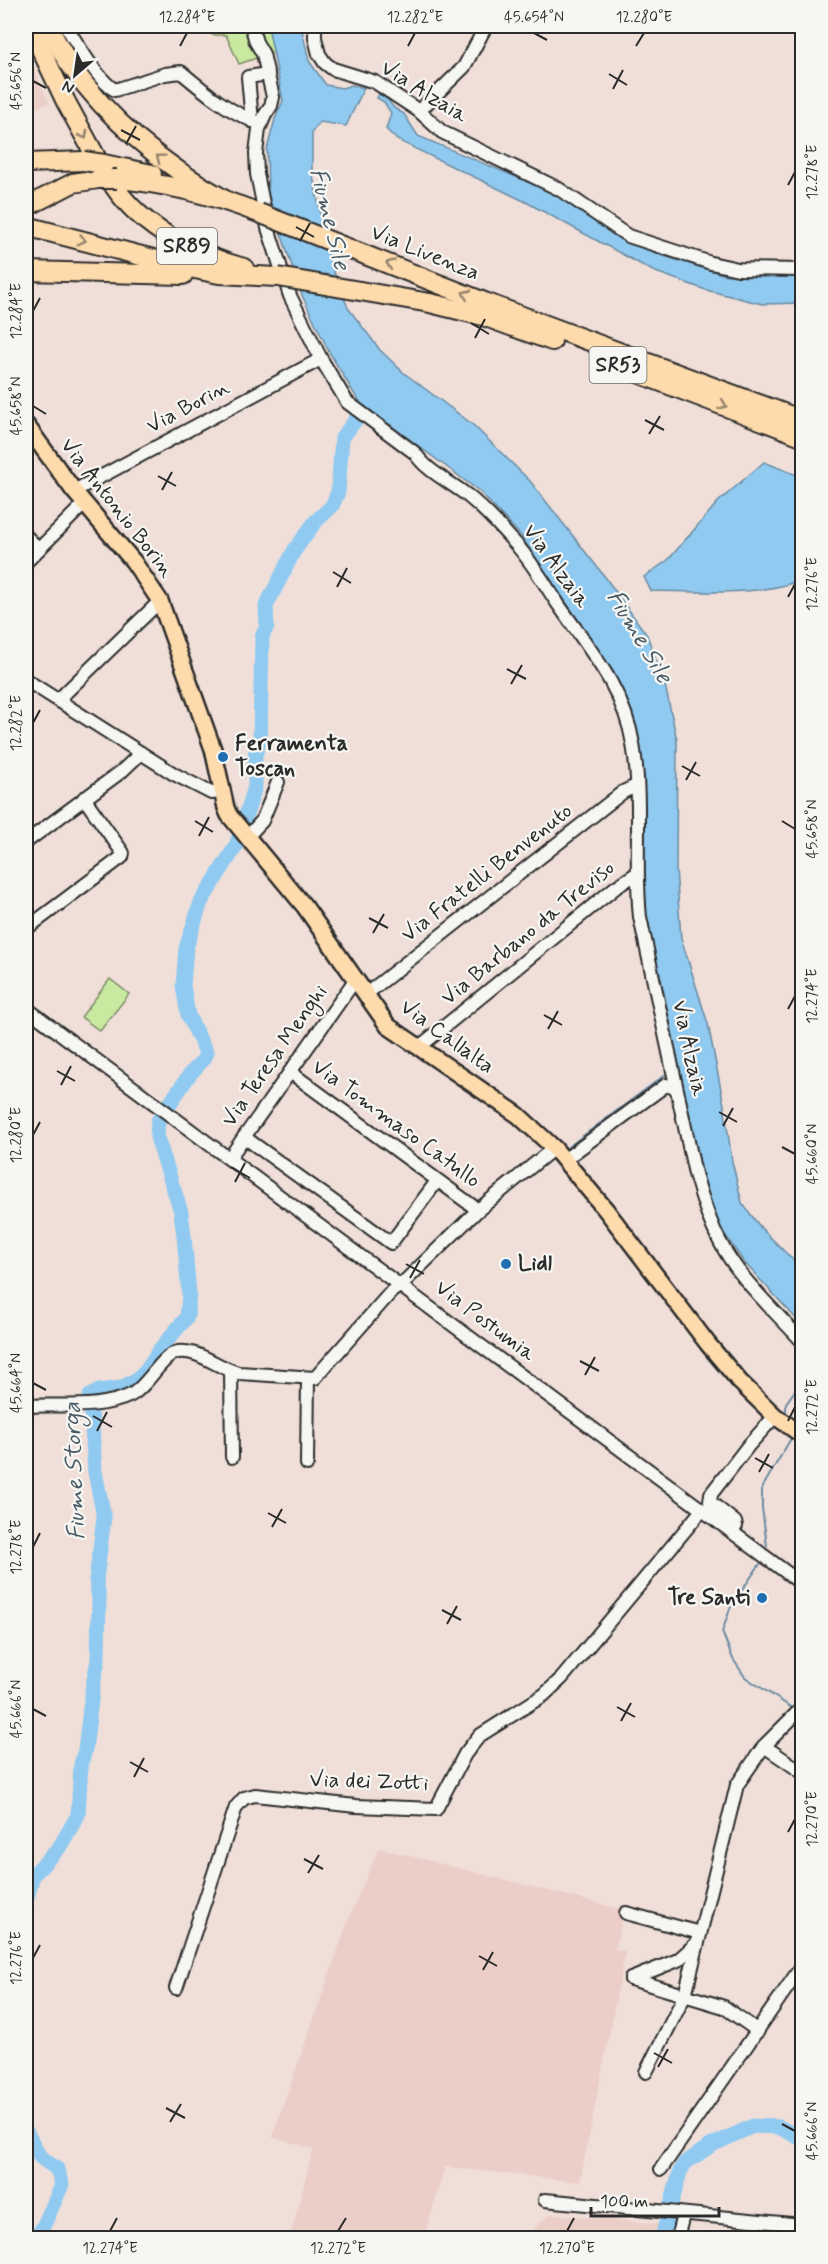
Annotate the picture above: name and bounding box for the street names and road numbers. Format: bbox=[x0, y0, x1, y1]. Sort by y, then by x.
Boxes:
street label: Via Alzaia bbox=[375, 54, 473, 130]
street label: Via Livenza bbox=[366, 218, 484, 288]
road number: SR89 bbox=[157, 228, 217, 264]
road number: SR53 bbox=[590, 347, 646, 383]
street label: Via Borin bbox=[142, 374, 234, 440]
street label: Via Antonio Borin bbox=[54, 432, 180, 584]
street label: Via Alzaia bbox=[516, 518, 596, 614]
street label: Via Fratelli Benvenuto bbox=[396, 797, 578, 949]
street label: Via Barbano da Treviso bbox=[435, 854, 621, 1012]
street label: Via Teresa Menghi bbox=[216, 979, 337, 1134]
street label: Via Callalta bbox=[394, 993, 500, 1081]
street label: Via Alzaia bbox=[665, 998, 713, 1099]
street label: Via Tommaso Catullo bbox=[306, 1053, 486, 1195]
street label: Via Postumia bbox=[429, 1274, 541, 1368]
street label: Via dei Zotti bbox=[309, 1766, 429, 1798]

